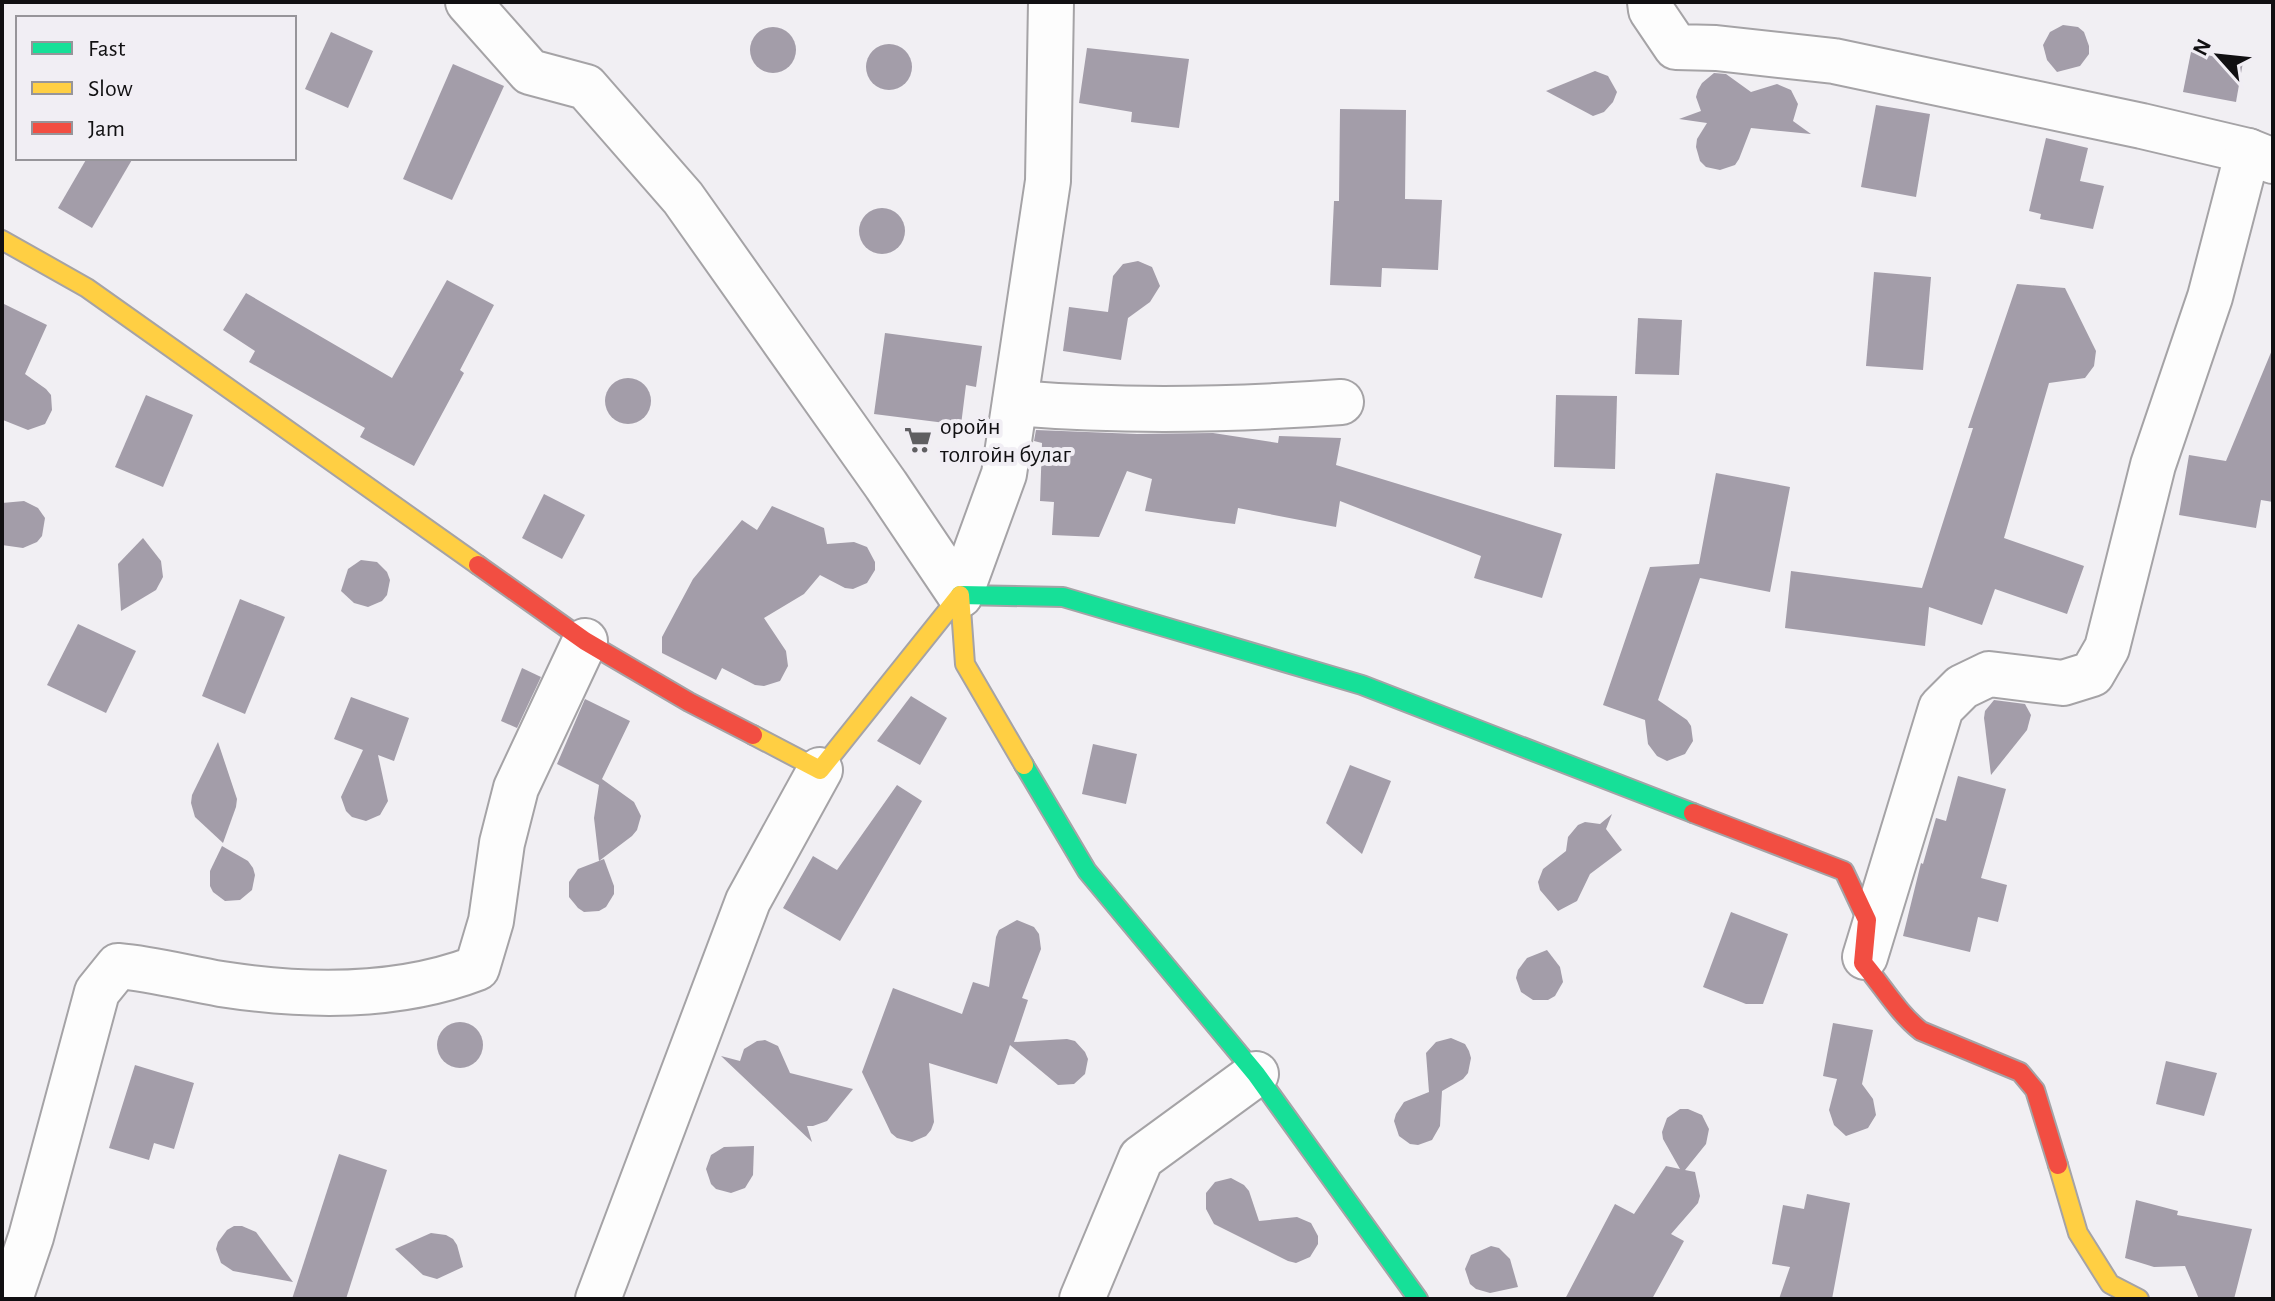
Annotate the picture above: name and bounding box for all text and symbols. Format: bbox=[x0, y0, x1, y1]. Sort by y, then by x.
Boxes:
legend bbox=[16, 16, 296, 160]
north arrow bbox=[2179, 16, 2259, 96]
text: N bbox=[2189, 36, 2215, 59]
text: Fast bbox=[88, 37, 126, 61]
text: Slow bbox=[88, 77, 133, 101]
text: Jam bbox=[88, 117, 125, 141]
place label: оройн толгойн булаг bbox=[939, 415, 1072, 467]
supermarket icon: оройн толгойн булаг bbox=[903, 425, 933, 455]

